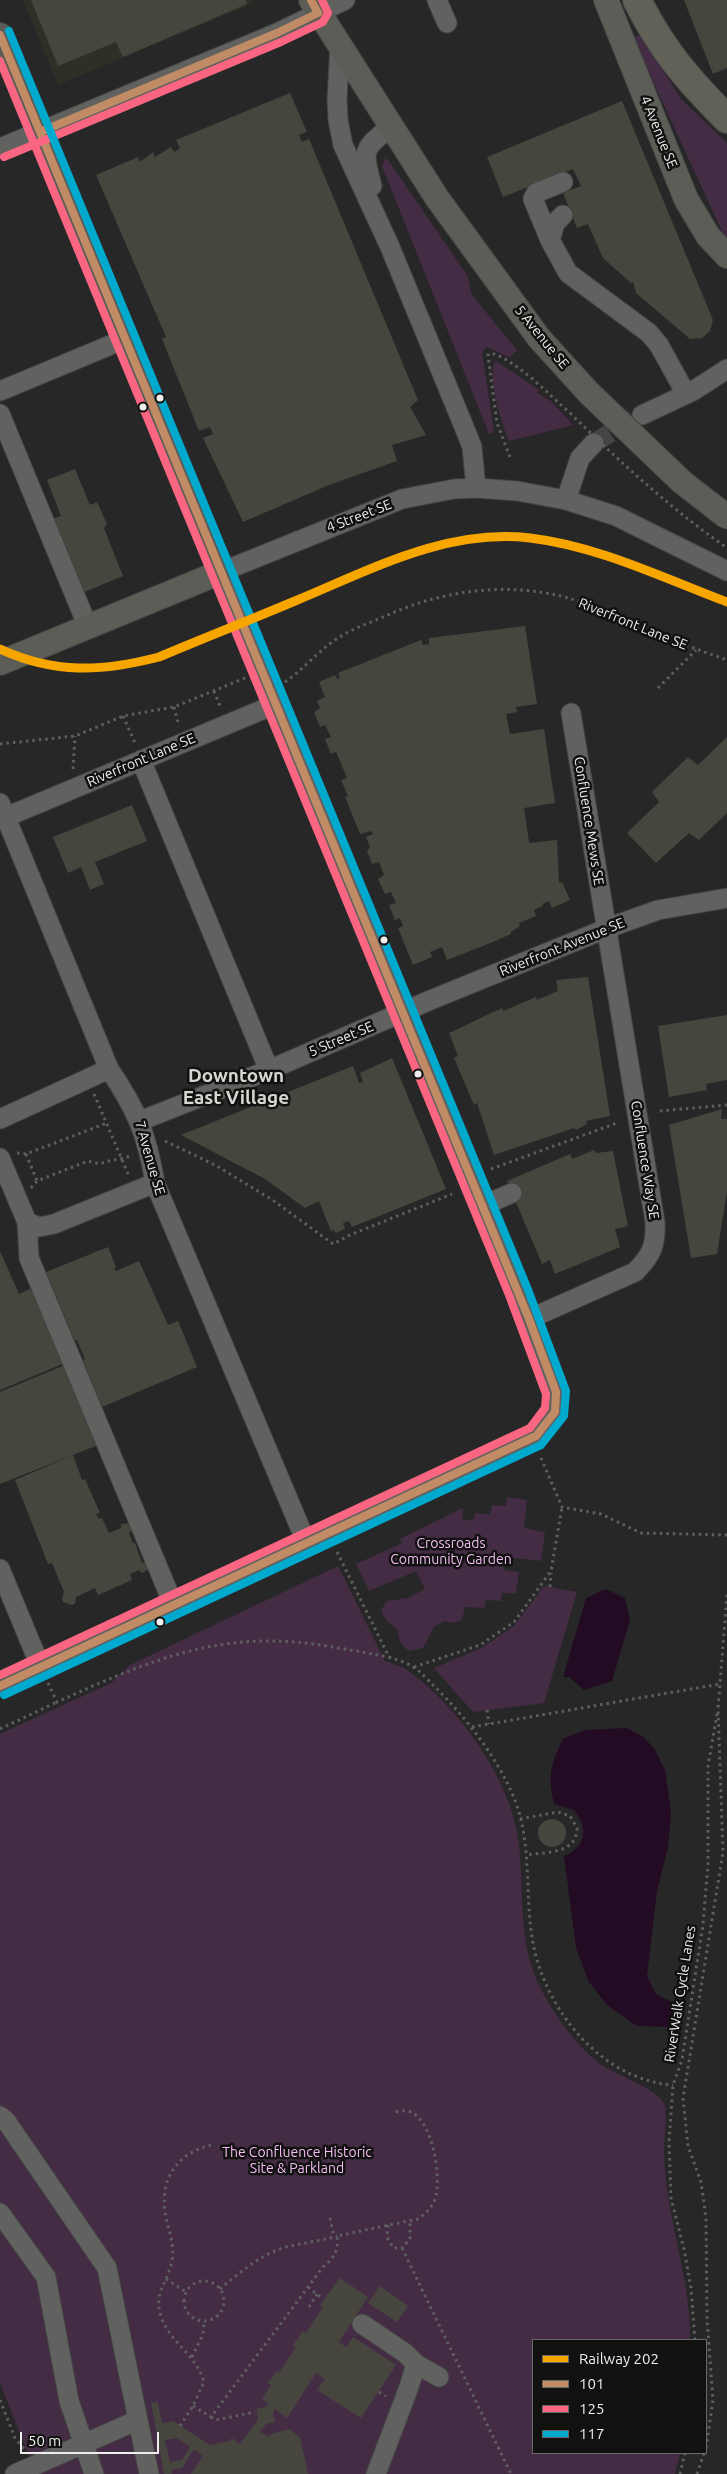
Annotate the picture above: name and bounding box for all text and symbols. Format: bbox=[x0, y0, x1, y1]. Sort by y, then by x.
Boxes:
street label: 4 Avenue SE bbox=[637, 93, 681, 171]
street label: 5 Avenue SE bbox=[511, 302, 573, 372]
unlabelled marker bbox=[155, 393, 165, 403]
unlabelled marker bbox=[138, 402, 148, 412]
street label: 4 Street SE bbox=[324, 496, 394, 536]
street label: Riverfront Lane SE bbox=[576, 594, 690, 654]
street label: Riverfront Lane SE bbox=[84, 730, 198, 790]
street label: Confluence Mews SE bbox=[571, 755, 607, 887]
street label: Riverfront Avenue SE bbox=[497, 914, 627, 980]
unlabelled marker bbox=[379, 935, 389, 945]
street label: 5 Street SE bbox=[306, 1018, 376, 1060]
district label: Downtown East Village bbox=[183, 1065, 289, 1109]
unlabelled marker bbox=[413, 1069, 423, 1079]
street label: Confluence Way SE bbox=[627, 1099, 663, 1221]
street label: 7 Avenue SE bbox=[131, 1119, 169, 1197]
park label: Crossroads Community Garden bbox=[390, 1535, 512, 1568]
unlabelled marker bbox=[155, 1617, 165, 1627]
street label: RiverWalk Cycle Lanes bbox=[661, 1924, 699, 2064]
park label: The Confluence Historic Site & Parkland bbox=[222, 2144, 372, 2176]
legend bbox=[532, 2339, 707, 2454]
text: Railway 202 bbox=[579, 2350, 659, 2367]
text: 101 bbox=[579, 2375, 604, 2392]
text: 125 bbox=[579, 2400, 604, 2417]
scale bar bbox=[22, 2422, 161, 2454]
text: 117 bbox=[579, 2425, 604, 2442]
text: 50 m bbox=[28, 2432, 61, 2449]

